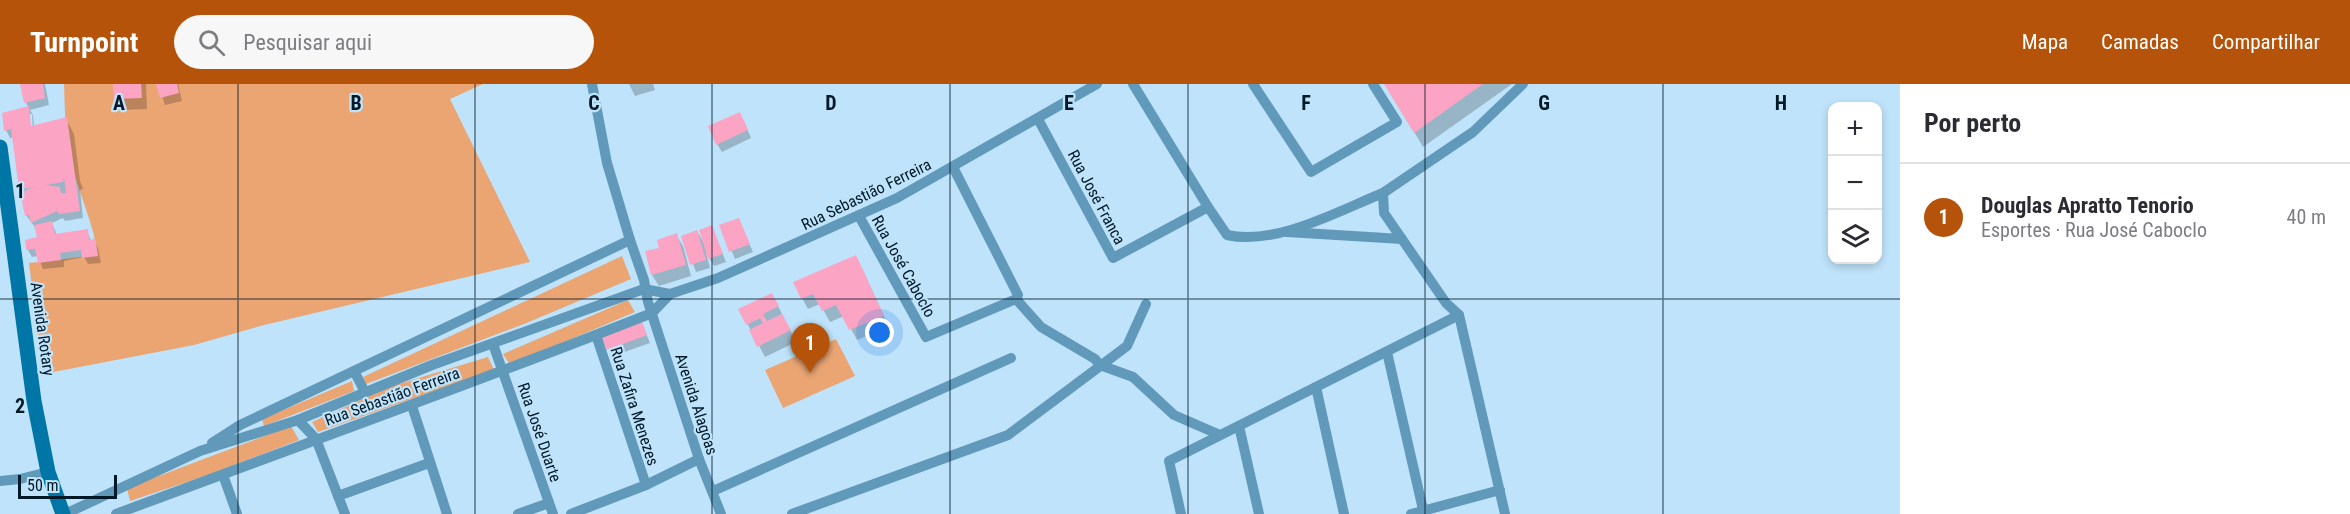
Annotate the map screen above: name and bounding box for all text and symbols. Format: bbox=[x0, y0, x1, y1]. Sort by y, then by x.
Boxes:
search box bbox=[174, 15, 594, 69]
text: Turnpoint bbox=[30, 26, 138, 59]
icon: search bbox=[195, 26, 228, 59]
text: Pesquisar aqui bbox=[243, 30, 372, 55]
text: Mapa bbox=[2022, 30, 2068, 54]
text: Camadas bbox=[2101, 30, 2179, 54]
text: Compartilhar bbox=[2212, 30, 2320, 54]
text: A bbox=[113, 91, 125, 115]
text: B bbox=[350, 91, 362, 115]
text: C bbox=[588, 91, 600, 115]
text: D bbox=[825, 91, 837, 115]
text: E bbox=[1064, 91, 1074, 115]
text: F bbox=[1301, 91, 1311, 115]
text: G bbox=[1538, 91, 1550, 115]
text: H bbox=[1775, 91, 1787, 115]
map controls bbox=[1828, 102, 1882, 264]
button: + bbox=[1828, 102, 1882, 156]
text: Por perto bbox=[1924, 108, 2021, 138]
street label: Rua José Franca bbox=[1064, 147, 1129, 248]
street label: Rua Sebastião Ferreira bbox=[798, 155, 934, 234]
button: − bbox=[1828, 156, 1882, 210]
text: 1 bbox=[15, 179, 25, 203]
text: Douglas Apratto Tenorio bbox=[1981, 193, 2194, 218]
text: 1 bbox=[1938, 205, 1949, 229]
text: 40 m bbox=[2287, 205, 2326, 229]
button: layers bbox=[1828, 210, 1882, 264]
street label: Rua José Caboclo bbox=[868, 212, 939, 321]
text: Esportes · Rua José Caboclo bbox=[1981, 218, 2207, 242]
street label: Avenida Rotary bbox=[27, 281, 59, 377]
your location bbox=[865, 318, 894, 347]
pin: 1 bbox=[790, 324, 830, 373]
street label: Rua Zafira Menezes bbox=[606, 344, 663, 468]
street label: Avenida Alagoas bbox=[671, 351, 722, 457]
street label: Rua Sebastião Ferreira bbox=[322, 363, 462, 430]
street label: Rua José Duarte bbox=[514, 380, 565, 484]
text: 2 bbox=[15, 394, 25, 418]
scale bar bbox=[18, 472, 117, 500]
text: 50 m bbox=[27, 476, 59, 495]

